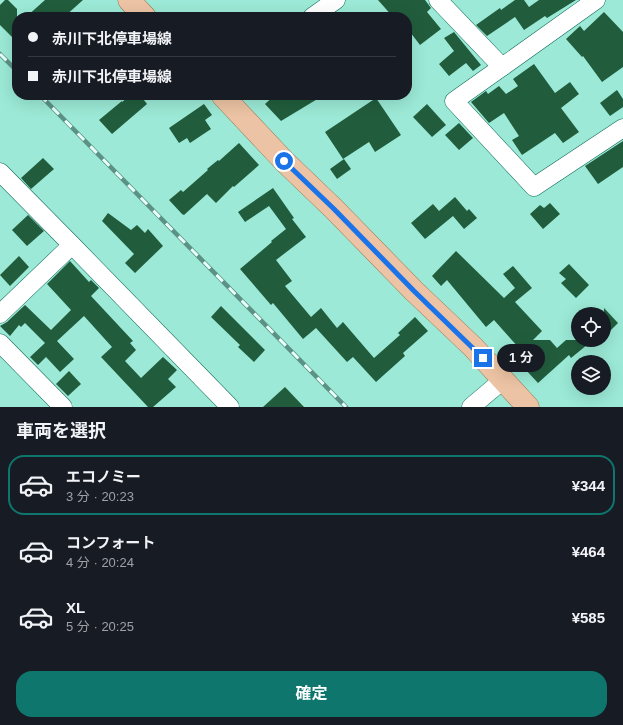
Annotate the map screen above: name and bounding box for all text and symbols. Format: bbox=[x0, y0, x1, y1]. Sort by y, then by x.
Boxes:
text: 赤川下北停車場線 bbox=[52, 30, 172, 47]
text: 赤川下北停車場線 bbox=[52, 68, 172, 85]
route start bbox=[275, 152, 293, 170]
map controls bbox=[571, 307, 611, 395]
button: locate bbox=[571, 307, 611, 347]
callout: 1 分 bbox=[497, 344, 545, 372]
route end bbox=[474, 349, 492, 367]
text: 1 分 bbox=[509, 350, 533, 365]
button: layers bbox=[571, 355, 611, 395]
text: 車両を選択 bbox=[16, 421, 106, 441]
icon: car bbox=[18, 467, 54, 503]
text: エコノミー bbox=[66, 468, 141, 485]
text: ¥344 bbox=[572, 477, 605, 494]
text: 3 分 · 20:23 bbox=[66, 489, 134, 504]
icon: car bbox=[18, 533, 54, 569]
text: コンフォート bbox=[66, 534, 156, 551]
text: ¥464 bbox=[572, 543, 605, 560]
text: 4 分 · 20:24 bbox=[66, 555, 134, 570]
icon: car bbox=[18, 599, 54, 635]
text: XL bbox=[66, 599, 85, 616]
text: ¥585 bbox=[572, 609, 605, 626]
text: 5 分 · 20:25 bbox=[66, 619, 134, 634]
button: 確定 bbox=[16, 671, 607, 717]

